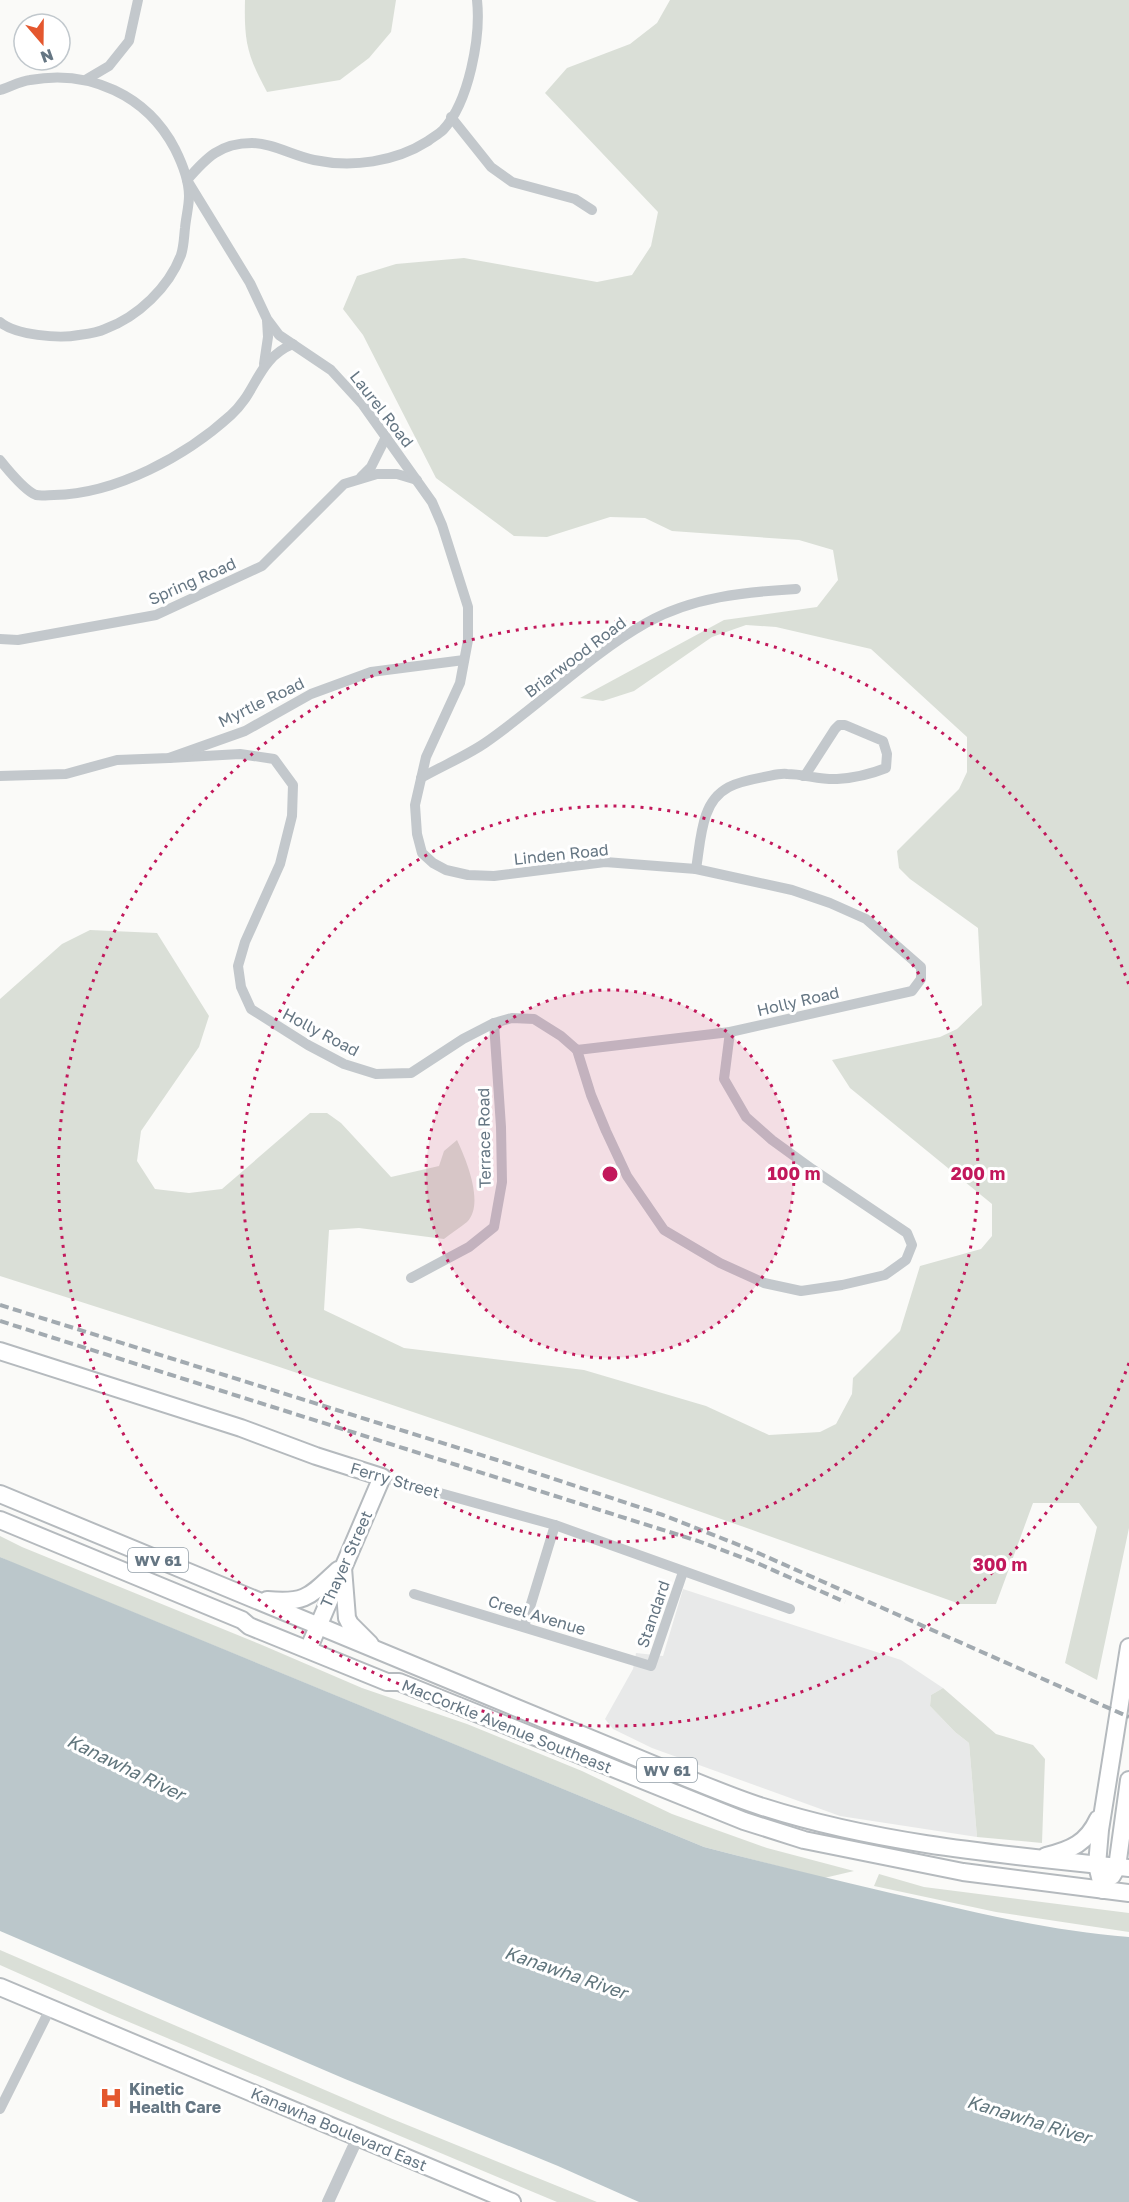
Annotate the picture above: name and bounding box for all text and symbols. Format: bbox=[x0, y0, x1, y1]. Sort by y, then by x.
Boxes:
north arrow bbox=[12, 12, 72, 72]
text: N bbox=[38, 45, 56, 68]
street label: Laurel Road bbox=[346, 367, 418, 451]
street label: Spring Road bbox=[145, 553, 239, 609]
street label: Briarwood Road bbox=[520, 612, 630, 702]
street label: Myrtle Road bbox=[215, 673, 307, 731]
street label: Linden Road bbox=[513, 839, 609, 869]
street label: Holly Road bbox=[755, 982, 841, 1020]
street label: Holly Road bbox=[279, 1003, 363, 1061]
street label: Terrace Road bbox=[473, 1088, 495, 1188]
text: 100 m bbox=[768, 1162, 820, 1184]
text: 200 m bbox=[951, 1162, 1005, 1184]
centre of rings bbox=[600, 1164, 620, 1184]
street label: Ferry Street bbox=[348, 1458, 442, 1502]
street label: Thayer Street bbox=[316, 1507, 376, 1611]
road number: WV 61 bbox=[128, 1548, 188, 1572]
text: 300 m bbox=[973, 1553, 1027, 1575]
street label: Standard bbox=[632, 1578, 674, 1650]
street label: Creel Avenue bbox=[486, 1591, 588, 1639]
street label: MacCorkle Avenue Southeast bbox=[399, 1675, 615, 1777]
water label: Kanawha River bbox=[64, 1729, 191, 1806]
road number: WV 61 bbox=[637, 1758, 697, 1782]
water label: Kanawha River bbox=[502, 1941, 633, 2004]
place label: Kinetic Health Care bbox=[129, 2079, 221, 2117]
street label: Kanawha Boulevard East bbox=[248, 2083, 430, 2175]
hospital icon: Kinetic Health Care bbox=[98, 2085, 124, 2111]
water label: Kanawha River bbox=[965, 2090, 1096, 2149]

